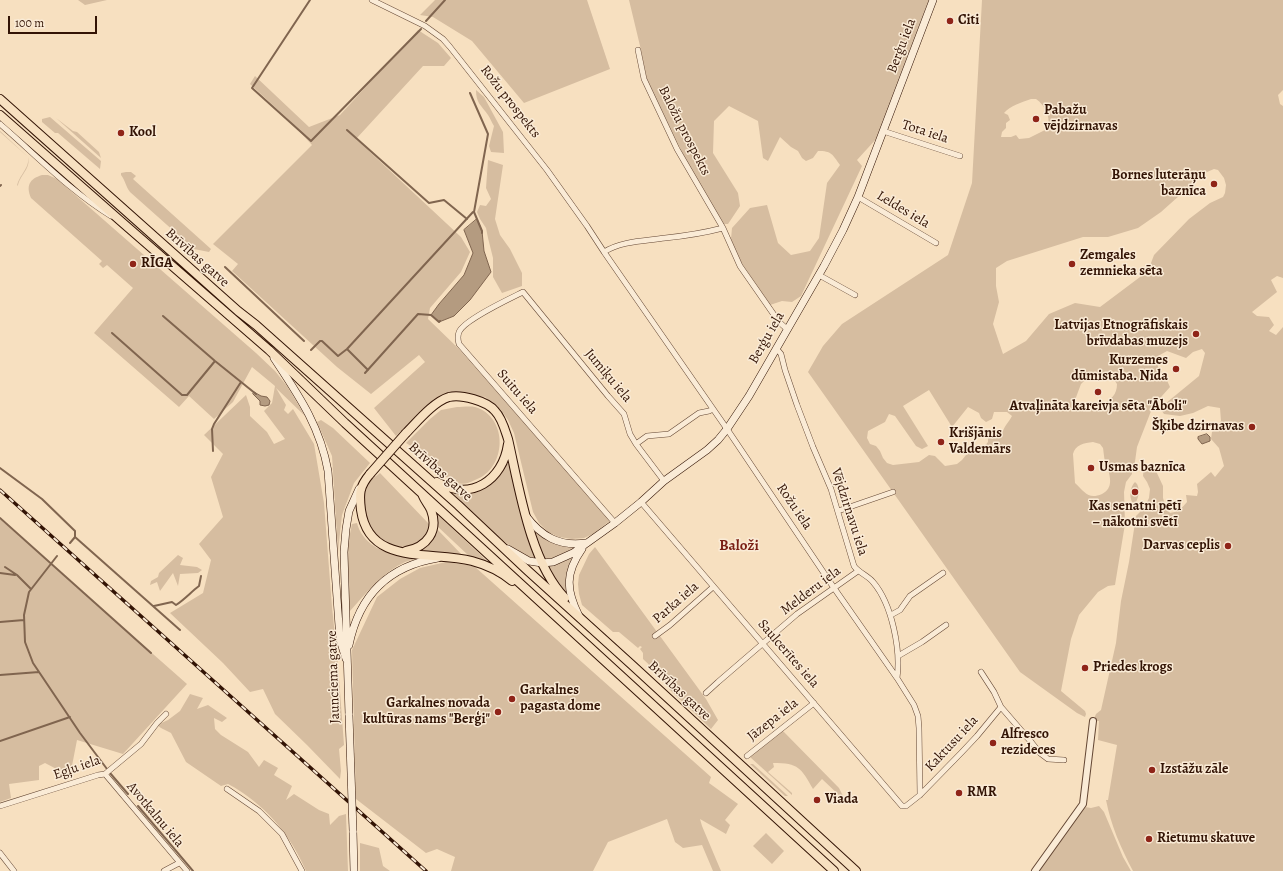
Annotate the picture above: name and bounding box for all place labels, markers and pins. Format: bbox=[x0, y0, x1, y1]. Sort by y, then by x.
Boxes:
place label: Citi bbox=[958, 13, 979, 29]
marker: Citi bbox=[945, 16, 955, 26]
place label: Pabažu vējdzirnavas bbox=[1044, 103, 1118, 136]
marker: Pabažu vējdzirnavas bbox=[1031, 114, 1041, 124]
place label: Kool bbox=[129, 125, 156, 141]
marker: Kool bbox=[116, 128, 126, 138]
place label: Bornes luterāņu baznīca bbox=[1111, 168, 1206, 200]
marker: Bornes luterāņu baznīca bbox=[1209, 179, 1219, 189]
place label: Zemgales zemnieka sēta bbox=[1080, 248, 1163, 280]
place label: RĪGA bbox=[141, 256, 173, 272]
marker: RĪGA bbox=[128, 259, 138, 269]
marker: Zemgales zemnieka sēta bbox=[1067, 259, 1077, 269]
place label: Latvijas Etnogrāfiskais brīvdabas muzejs bbox=[1054, 318, 1188, 350]
marker: Latvijas Etnogrāfiskais brīvdabas muzejs bbox=[1191, 329, 1201, 339]
place label: Kurzemes dūmistaba. Nida bbox=[1071, 353, 1168, 386]
marker: Kurzemes dūmistaba. Nida bbox=[1171, 364, 1181, 374]
marker: Atvaļināta kareivja sēta "Āboli" bbox=[1093, 387, 1103, 397]
place label: Atvaļināta kareivja sēta "Āboli" bbox=[1009, 399, 1187, 415]
place label: Šķibe dzirnavas bbox=[1152, 419, 1244, 435]
marker: Šķibe dzirnavas bbox=[1247, 422, 1257, 432]
place label: Krišjānis Valdemārs bbox=[949, 426, 1011, 458]
marker: Krišjānis Valdemārs bbox=[936, 437, 946, 447]
place label: Usmas baznīca bbox=[1099, 460, 1186, 476]
marker: Usmas baznīca bbox=[1086, 463, 1096, 473]
marker: Kas senatni pētī – nākotni svētī bbox=[1130, 487, 1140, 497]
place label: Kas senatni pētī – nākotni svētī bbox=[1089, 499, 1181, 532]
place label: Darvas ceplis bbox=[1143, 538, 1220, 554]
marker: Darvas ceplis bbox=[1223, 541, 1233, 551]
place label: Priedes krogs bbox=[1093, 660, 1172, 676]
marker: Priedes krogs bbox=[1080, 663, 1090, 673]
place label: Garkalnes pagasta dome bbox=[520, 683, 601, 716]
marker: Garkalnes pagasta dome bbox=[507, 694, 517, 704]
place label: Garkalnes novada kultūras nams "Berģi" bbox=[363, 696, 490, 728]
marker: Garkalnes novada kultūras nams "Berģi" bbox=[493, 707, 503, 717]
place label: Alfresco rezideces bbox=[1001, 727, 1056, 760]
marker: Alfresco rezideces bbox=[988, 738, 998, 748]
place label: Izstāžu zāle bbox=[1160, 762, 1228, 778]
marker: Izstāžu zāle bbox=[1147, 765, 1157, 775]
place label: RMR bbox=[967, 785, 997, 801]
marker: RMR bbox=[954, 788, 964, 798]
place label: Viada bbox=[825, 792, 858, 808]
marker: Viada bbox=[812, 795, 822, 805]
place label: Rietumu skatuve bbox=[1157, 831, 1255, 847]
marker: Rietumu skatuve bbox=[1144, 834, 1154, 844]

